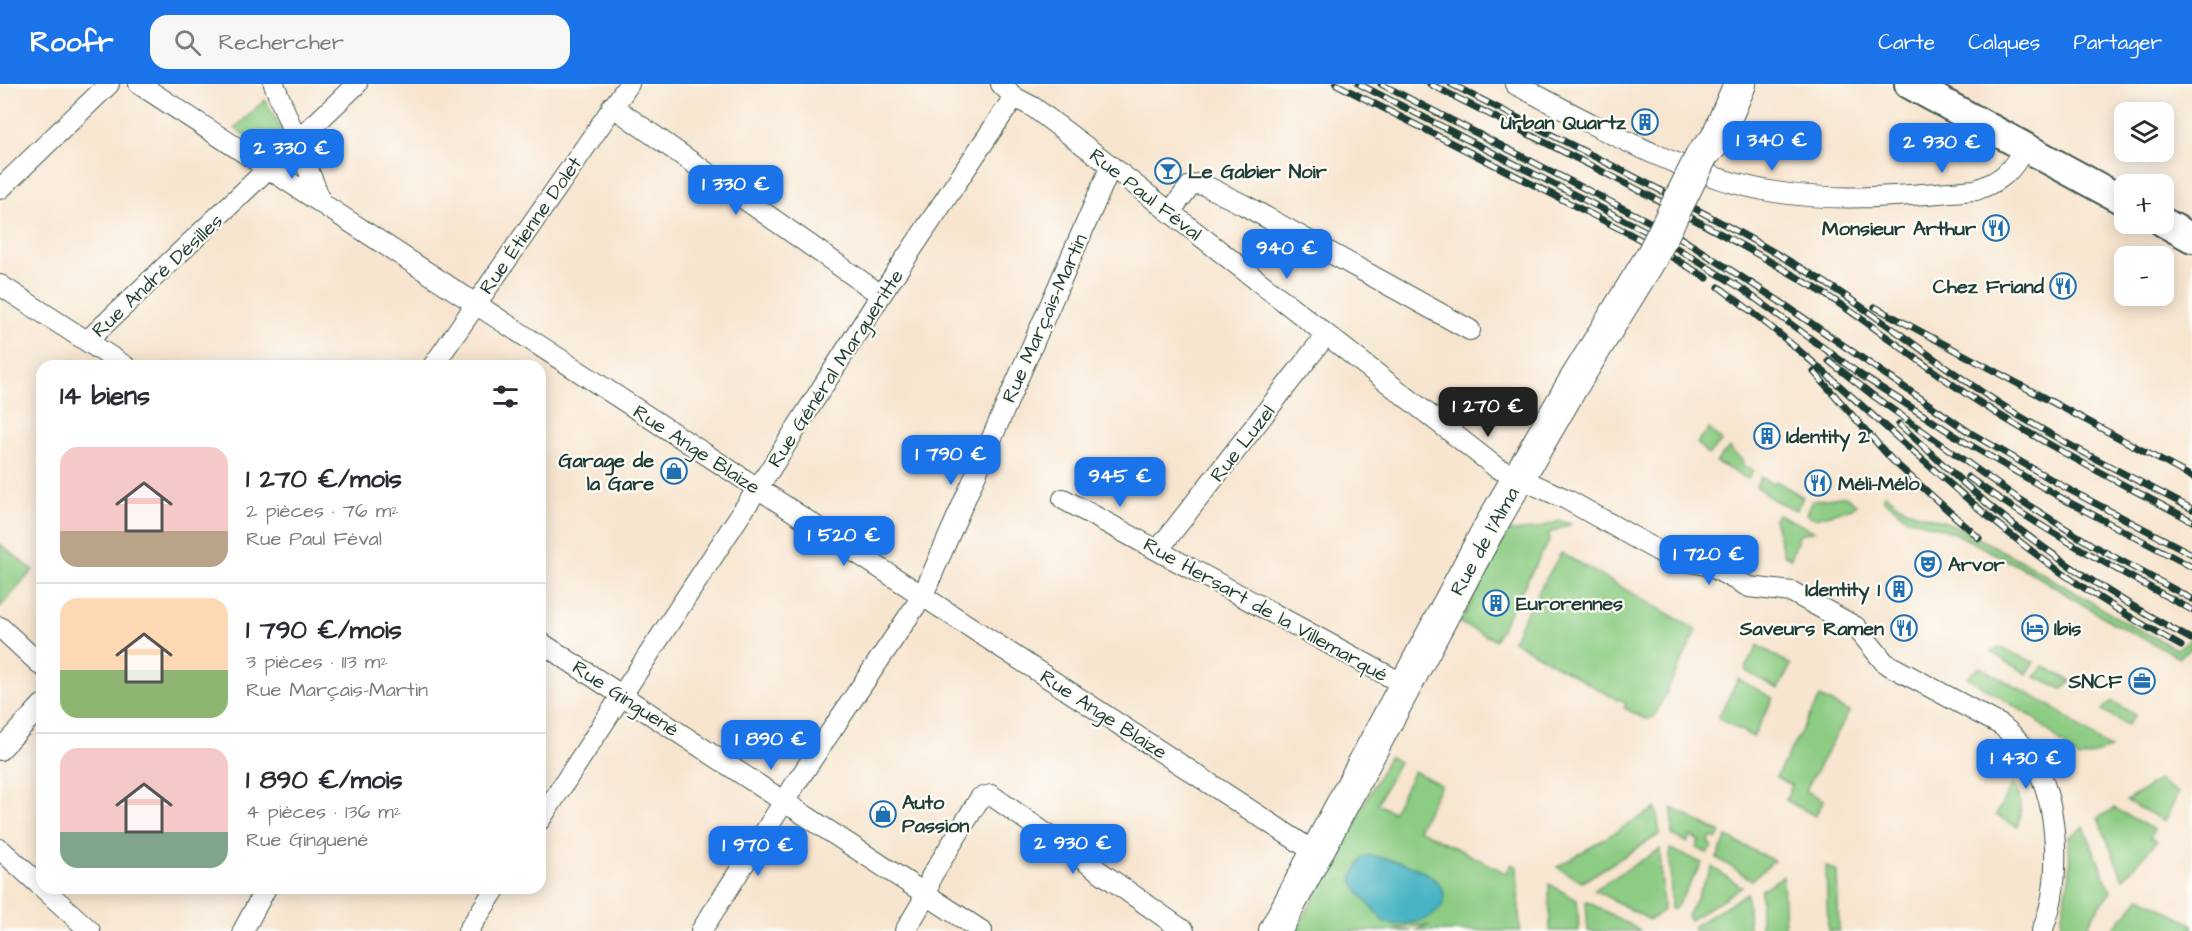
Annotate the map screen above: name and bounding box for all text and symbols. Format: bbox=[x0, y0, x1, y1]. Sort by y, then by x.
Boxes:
search box bbox=[150, 15, 570, 69]
text: Roofr bbox=[30, 23, 114, 62]
icon: search bbox=[171, 26, 204, 59]
text: Rechercher bbox=[219, 27, 344, 58]
text: Carte bbox=[1878, 28, 1935, 57]
text: Calques bbox=[1968, 28, 2040, 57]
text: Partager bbox=[2073, 28, 2162, 57]
map controls bbox=[2114, 102, 2174, 306]
button: layers bbox=[2114, 102, 2174, 162]
building icon: Urban Quartz bbox=[1630, 107, 1660, 137]
place label: Urban Quartz bbox=[1501, 109, 1627, 137]
pin: 1 340 € bbox=[1717, 121, 1827, 172]
pin: 2 930 € bbox=[1887, 123, 1997, 174]
text: 1 340 € bbox=[1737, 126, 1807, 154]
text: 2 930 € bbox=[1903, 128, 1981, 156]
pin: 2 330 € bbox=[237, 129, 347, 180]
text: 2 330 € bbox=[254, 134, 330, 162]
street label: Rue Paul Féval bbox=[1083, 142, 1208, 248]
street label: Rue Étienne Dolet bbox=[473, 151, 589, 300]
bar icon: Le Gabier Noir bbox=[1153, 156, 1183, 186]
place label: Le Gabier Noir bbox=[1188, 158, 1328, 186]
pin: 1 330 € bbox=[681, 165, 791, 216]
text: 1 330 € bbox=[702, 170, 770, 198]
button: + bbox=[2114, 174, 2174, 234]
street label: Rue André Désilles bbox=[86, 207, 229, 344]
restaurant icon: Monsieur Arthur bbox=[1981, 213, 2011, 243]
place label: Monsieur Arthur bbox=[1822, 215, 1977, 243]
pin: 940 € bbox=[1245, 229, 1329, 280]
street label: Rue Marçais-Martin bbox=[995, 230, 1095, 407]
text: 940 € bbox=[1256, 234, 1318, 262]
button: − bbox=[2114, 246, 2174, 306]
street label: Rue Général Margueritte bbox=[761, 264, 911, 474]
restaurant icon: Chez Friand bbox=[2048, 271, 2078, 301]
place label: Chez Friand bbox=[1933, 273, 2045, 301]
text: 14 biens bbox=[60, 378, 150, 414]
icon: filters bbox=[489, 380, 522, 413]
pin: 1 270 € bbox=[1433, 387, 1543, 438]
text: 1 270 € bbox=[1453, 392, 1523, 420]
street label: Rue Ange Blaize bbox=[627, 398, 766, 502]
street label: Rue Luzel bbox=[1204, 399, 1282, 488]
building icon: Identity 2 bbox=[1752, 421, 1782, 451]
place label: Identity 2 bbox=[1786, 423, 1870, 452]
pin: 1 790 € bbox=[896, 435, 1006, 486]
text: 1 790 € bbox=[916, 440, 986, 468]
place label: Garage de la Gare bbox=[559, 447, 654, 498]
shop icon: Garage de la Gare bbox=[659, 456, 689, 486]
pin: 945 € bbox=[1078, 457, 1162, 508]
text: 1 270 €/mois bbox=[246, 461, 402, 497]
text: 945 € bbox=[1088, 462, 1152, 490]
restaurant icon: Méli-Mélo bbox=[1803, 468, 1833, 498]
place label: Méli-Mélo bbox=[1838, 470, 1920, 498]
icon: home bbox=[108, 471, 180, 543]
street label: Rue de l'Alma bbox=[1443, 482, 1526, 601]
text: 2 pièces · 76 m² bbox=[246, 497, 399, 525]
pin: 1 520 € bbox=[789, 516, 899, 567]
text: 1 520 € bbox=[808, 521, 880, 549]
text: Rue Paul Féval bbox=[246, 525, 382, 553]
street label: Rue Hersart de la Villemarqué bbox=[1138, 531, 1393, 689]
pin: 1 720 € bbox=[1654, 535, 1764, 586]
text: 1 720 € bbox=[1674, 540, 1744, 568]
theatre icon: Arvor bbox=[1913, 549, 1943, 579]
place label: Arvor bbox=[1948, 551, 2005, 579]
building icon: Identity 1 bbox=[1884, 574, 1914, 604]
place label: Identity 1 bbox=[1805, 576, 1880, 605]
building icon: Eurorennes bbox=[1481, 588, 1511, 618]
place label: Eurorennes bbox=[1516, 590, 1623, 618]
text: 1 790 €/mois bbox=[246, 612, 402, 648]
restaurant icon: Saveurs Ramen bbox=[1889, 613, 1919, 643]
hotel icon: Ibis bbox=[2020, 613, 2050, 643]
place label: Saveurs Ramen bbox=[1739, 615, 1884, 643]
place label: Ibis bbox=[2054, 615, 2081, 643]
icon: home bbox=[108, 622, 180, 694]
text: 3 pièces · 113 m² bbox=[246, 648, 388, 676]
street label: Rue Ginguené bbox=[566, 654, 684, 745]
street label: Rue Ange Blaize bbox=[1034, 663, 1173, 767]
office icon: SNCF bbox=[2127, 666, 2157, 696]
place label: SNCF bbox=[2068, 668, 2123, 696]
text: Rue Marçais-Martin bbox=[246, 676, 428, 704]
pin: 1 890 € bbox=[716, 720, 826, 771]
text: 1 890 € bbox=[735, 725, 807, 753]
pin: 1 430 € bbox=[1971, 739, 2081, 790]
text: 1 430 € bbox=[1991, 744, 2061, 772]
text: 1 890 €/mois bbox=[246, 762, 403, 798]
icon: home bbox=[108, 772, 180, 844]
place label: Auto Passion bbox=[902, 789, 969, 840]
text: 4 pièces · 136 m² bbox=[246, 798, 401, 826]
shop icon: Auto Passion bbox=[868, 799, 898, 829]
pin: 2 930 € bbox=[1018, 824, 1128, 875]
text: Rue Ginguené bbox=[246, 826, 368, 854]
pin: 1 970 € bbox=[703, 826, 813, 877]
text: 2 930 € bbox=[1034, 829, 1112, 857]
text: 1 970 € bbox=[723, 831, 793, 859]

